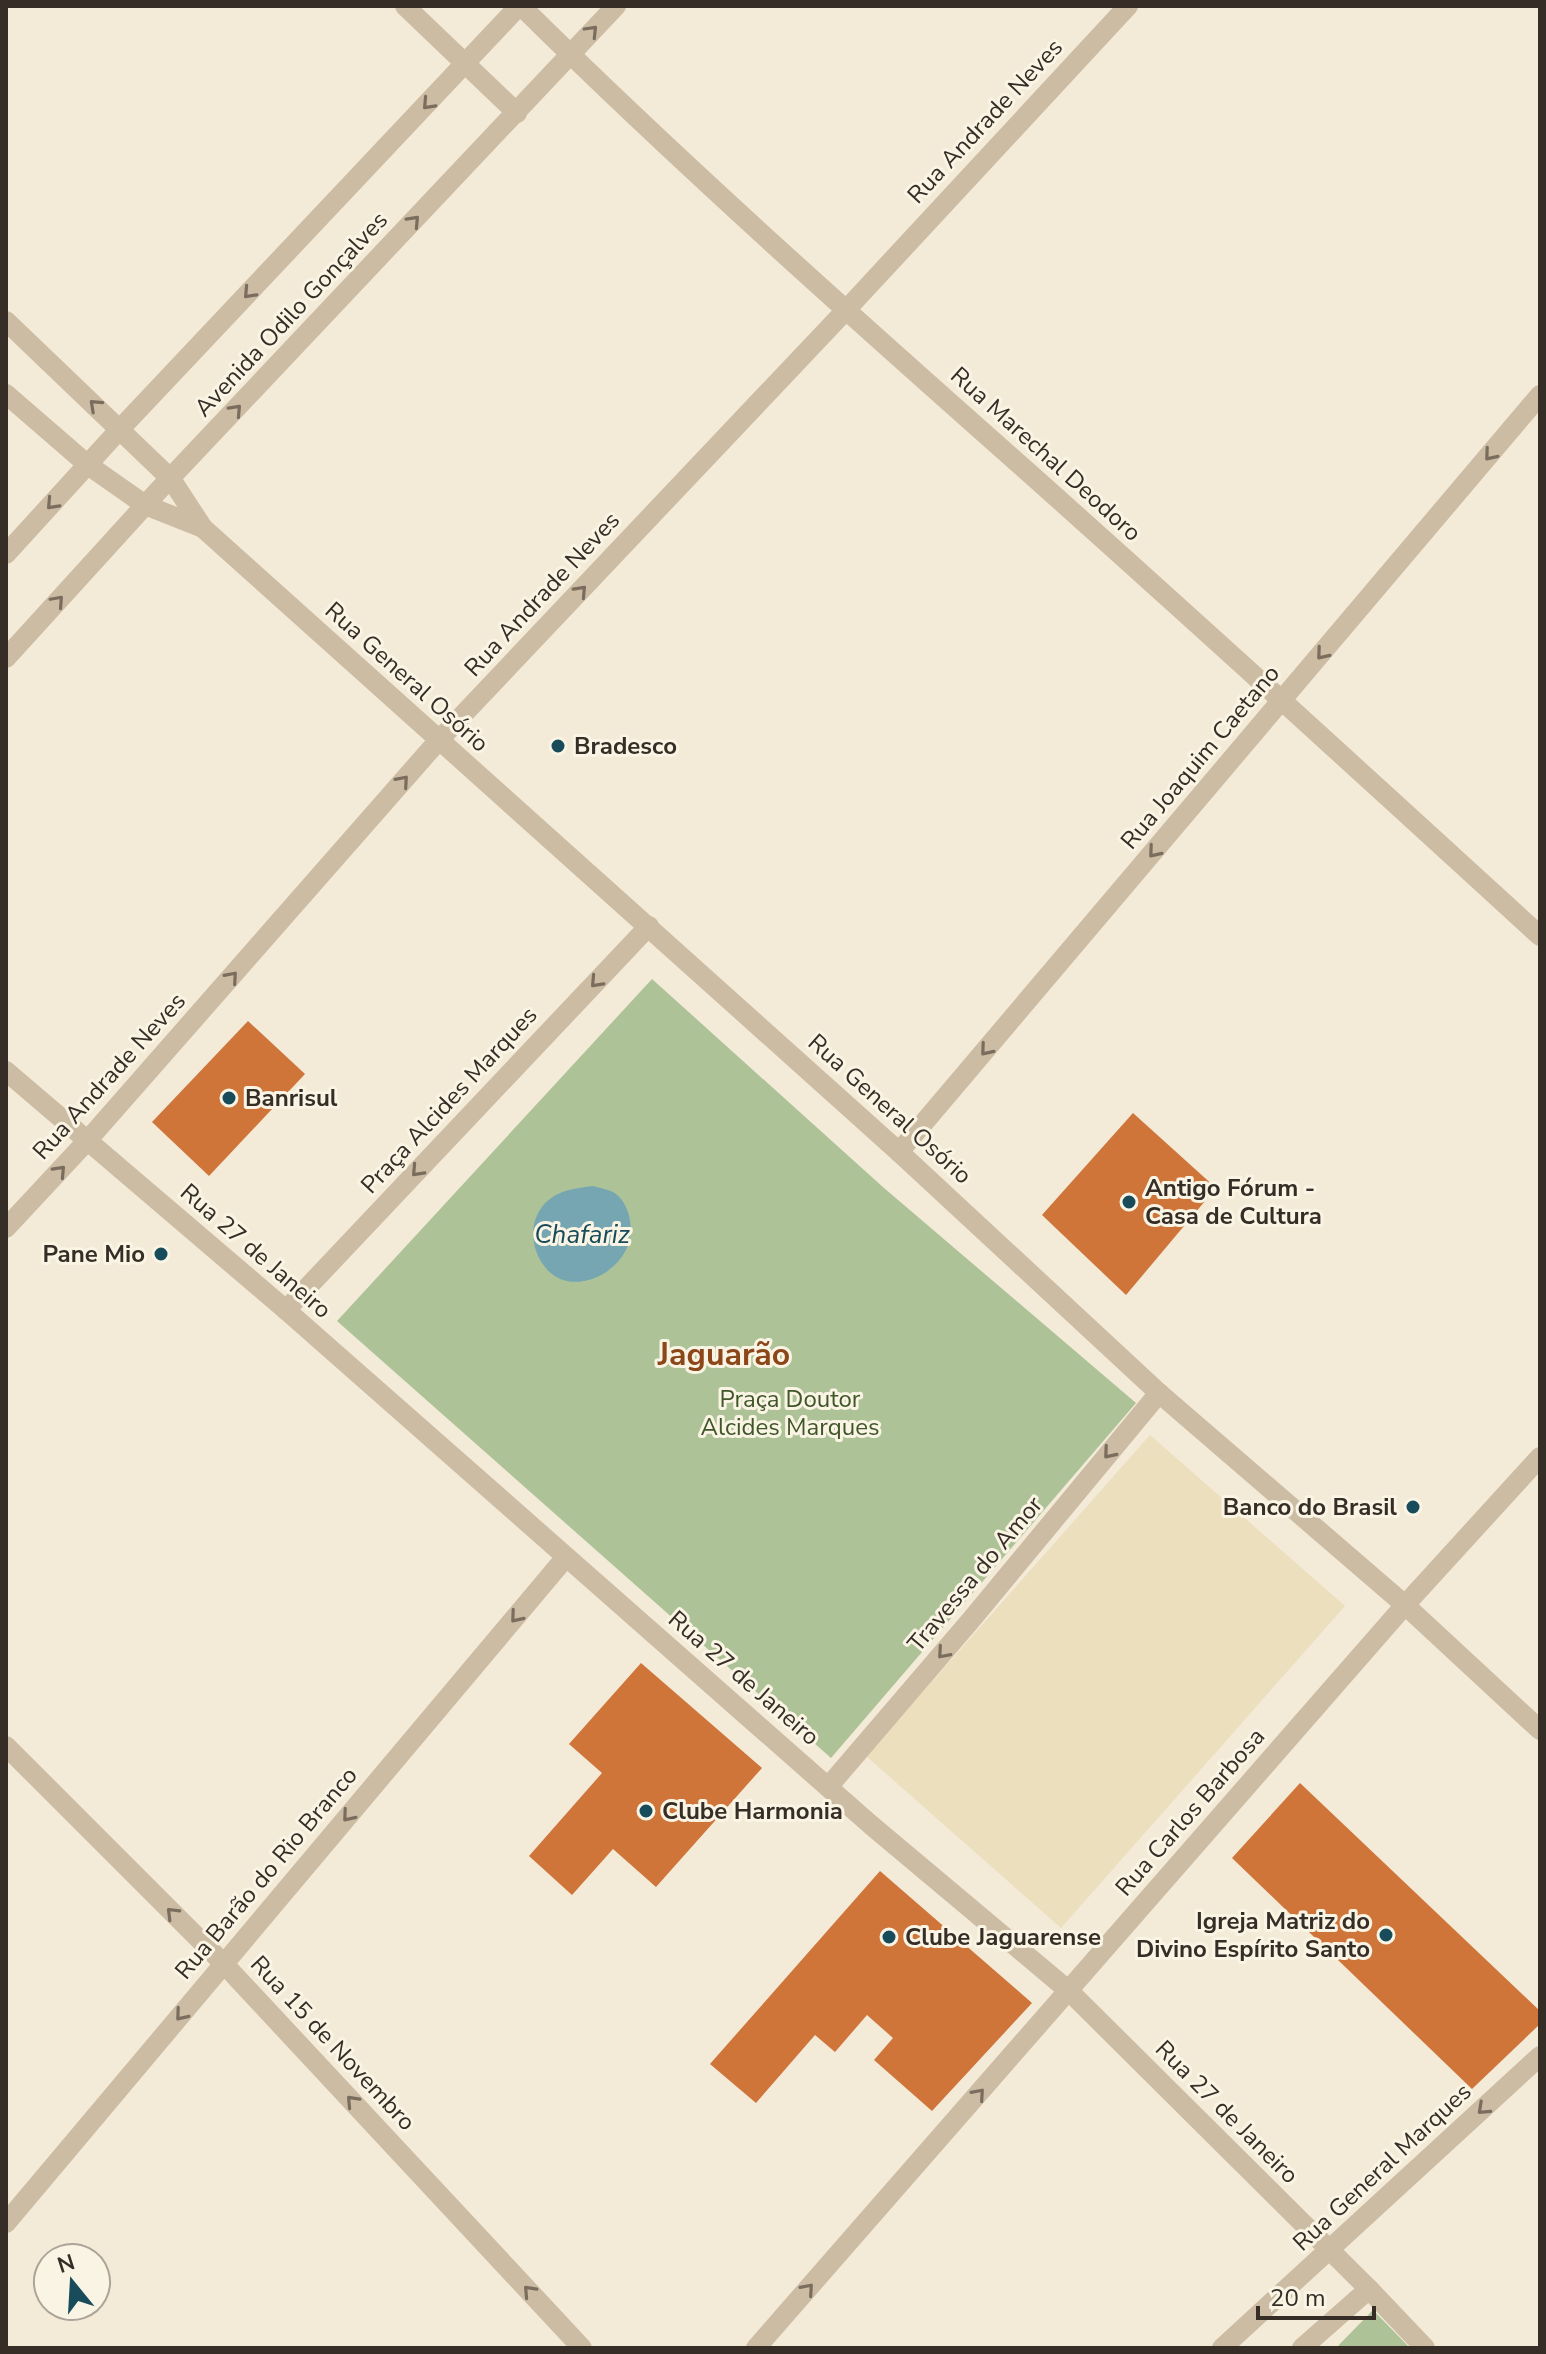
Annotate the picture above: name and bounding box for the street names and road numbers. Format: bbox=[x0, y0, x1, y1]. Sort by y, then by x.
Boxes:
street label: Rua Andrade Neves bbox=[900, 32, 1070, 210]
street label: Avenida Odilo Gonçalves bbox=[187, 204, 395, 424]
street label: Rua Marechal Deodoro bbox=[944, 360, 1148, 548]
street label: Rua Andrade Neves bbox=[457, 505, 627, 683]
street label: Rua General Osório bbox=[318, 595, 496, 759]
street label: Rua Joaquim Caetano bbox=[1113, 658, 1287, 856]
street label: Rua Andrade Neves bbox=[25, 986, 193, 1166]
street label: Praça Alcides Marques bbox=[354, 999, 544, 1201]
street label: Rua General Osório bbox=[801, 1027, 979, 1191]
street label: Rua 27 de Janeiro bbox=[174, 1176, 338, 1326]
street label: Travessa do Amor bbox=[900, 1489, 1050, 1659]
street label: Rua 27 de Janeiro bbox=[662, 1603, 826, 1753]
street label: Rua Carlos Barbosa bbox=[1108, 1721, 1272, 1903]
street label: Rua Barão do Rio Branco bbox=[168, 1760, 364, 1986]
street label: Rua 15 de Novembro bbox=[243, 1949, 423, 2137]
street label: Rua 27 de Janeiro bbox=[1148, 2033, 1306, 2191]
street label: Rua General Marques bbox=[1286, 2076, 1478, 2258]

